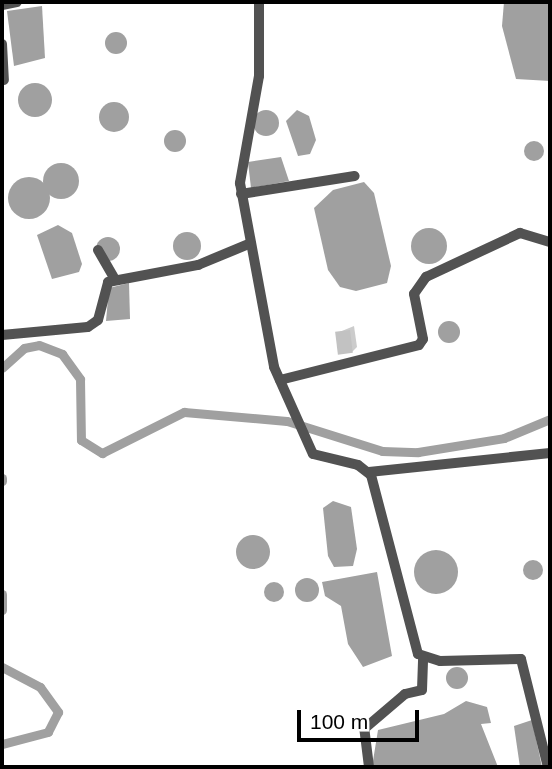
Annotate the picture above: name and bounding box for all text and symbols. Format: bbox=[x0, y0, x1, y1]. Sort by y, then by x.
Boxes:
scale bar bbox=[300, 696, 422, 740]
text: 100 m bbox=[310, 710, 368, 733]

